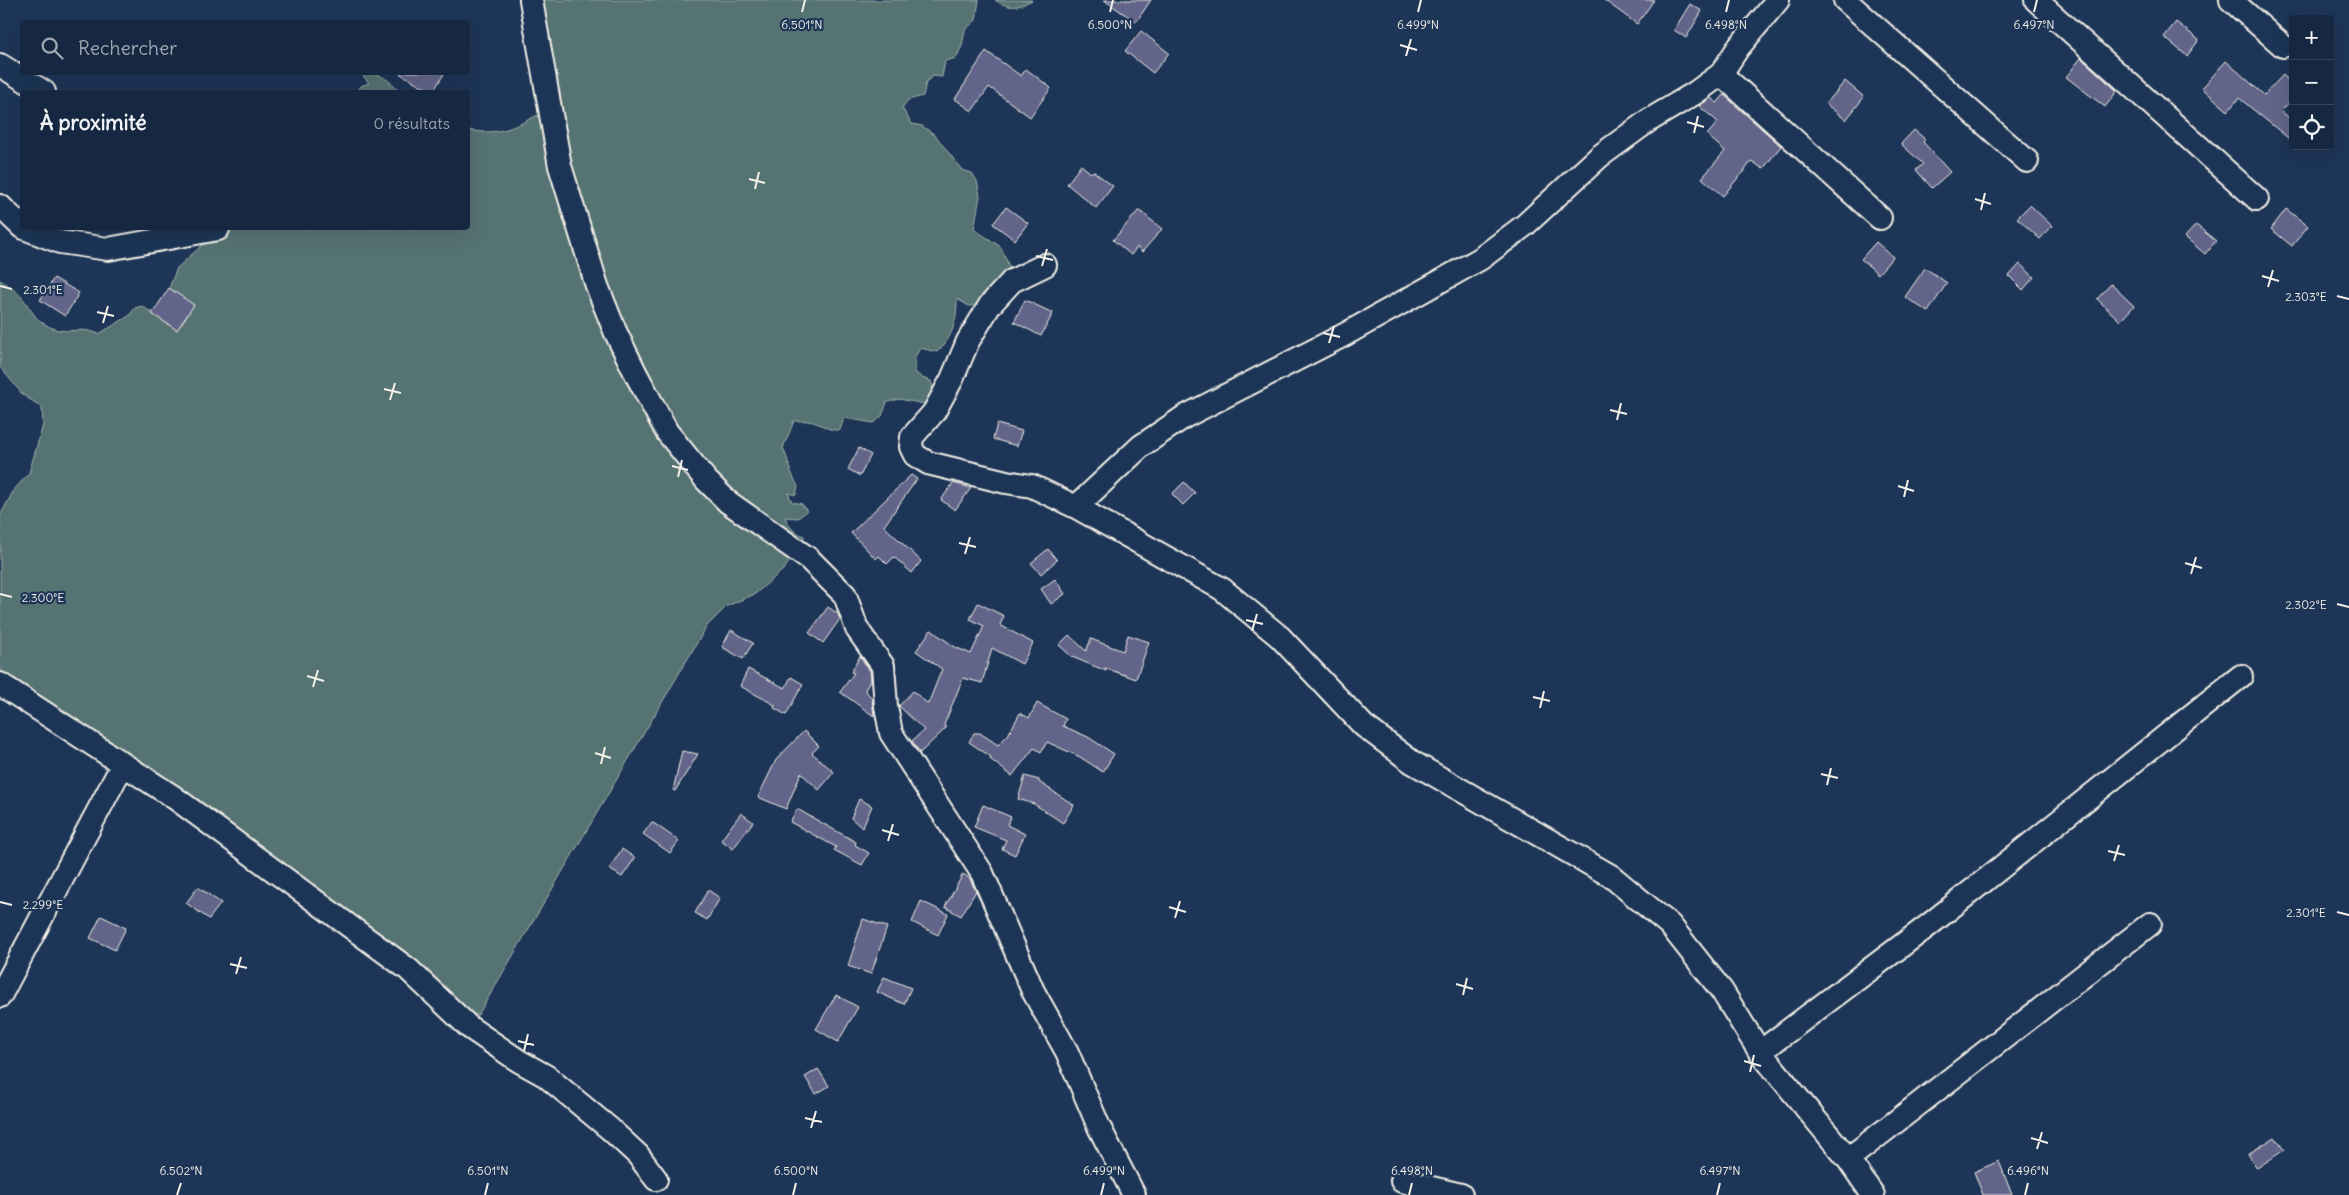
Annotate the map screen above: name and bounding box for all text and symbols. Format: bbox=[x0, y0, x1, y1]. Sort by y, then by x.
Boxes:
map controls bbox=[2289, 15, 2334, 150]
button: + bbox=[2289, 15, 2334, 60]
text: 6.501°N bbox=[781, 17, 823, 32]
text: 6.500°N bbox=[1088, 17, 1132, 32]
text: 6.499°N bbox=[1397, 17, 1439, 32]
text: 6.498°N bbox=[1705, 17, 1747, 32]
text: 6.497°N bbox=[2013, 17, 2055, 32]
search box bbox=[20, 20, 470, 75]
icon: search bbox=[38, 34, 66, 62]
text: Rechercher bbox=[78, 36, 177, 60]
button: − bbox=[2289, 60, 2334, 105]
button: locate bbox=[2289, 105, 2334, 150]
text: À proximité bbox=[40, 109, 147, 136]
text: 0 résultats bbox=[374, 113, 450, 133]
text: 2.301°E bbox=[23, 282, 63, 297]
text: 2.303°E bbox=[2285, 289, 2327, 304]
text: 2.300°E bbox=[22, 590, 64, 605]
text: 2.302°E bbox=[2285, 597, 2327, 612]
text: 2.299°E bbox=[23, 897, 63, 912]
text: 2.301°E bbox=[2286, 905, 2326, 920]
text: 6.502°N bbox=[159, 1163, 203, 1178]
text: 6.501°N bbox=[467, 1163, 509, 1178]
text: 6.500°N bbox=[774, 1163, 818, 1178]
text: 6.499°N bbox=[1083, 1163, 1125, 1178]
text: 6.498°N bbox=[1391, 1163, 1433, 1178]
text: 6.497°N bbox=[1699, 1163, 1741, 1178]
text: 6.496°N bbox=[2007, 1163, 2049, 1178]

